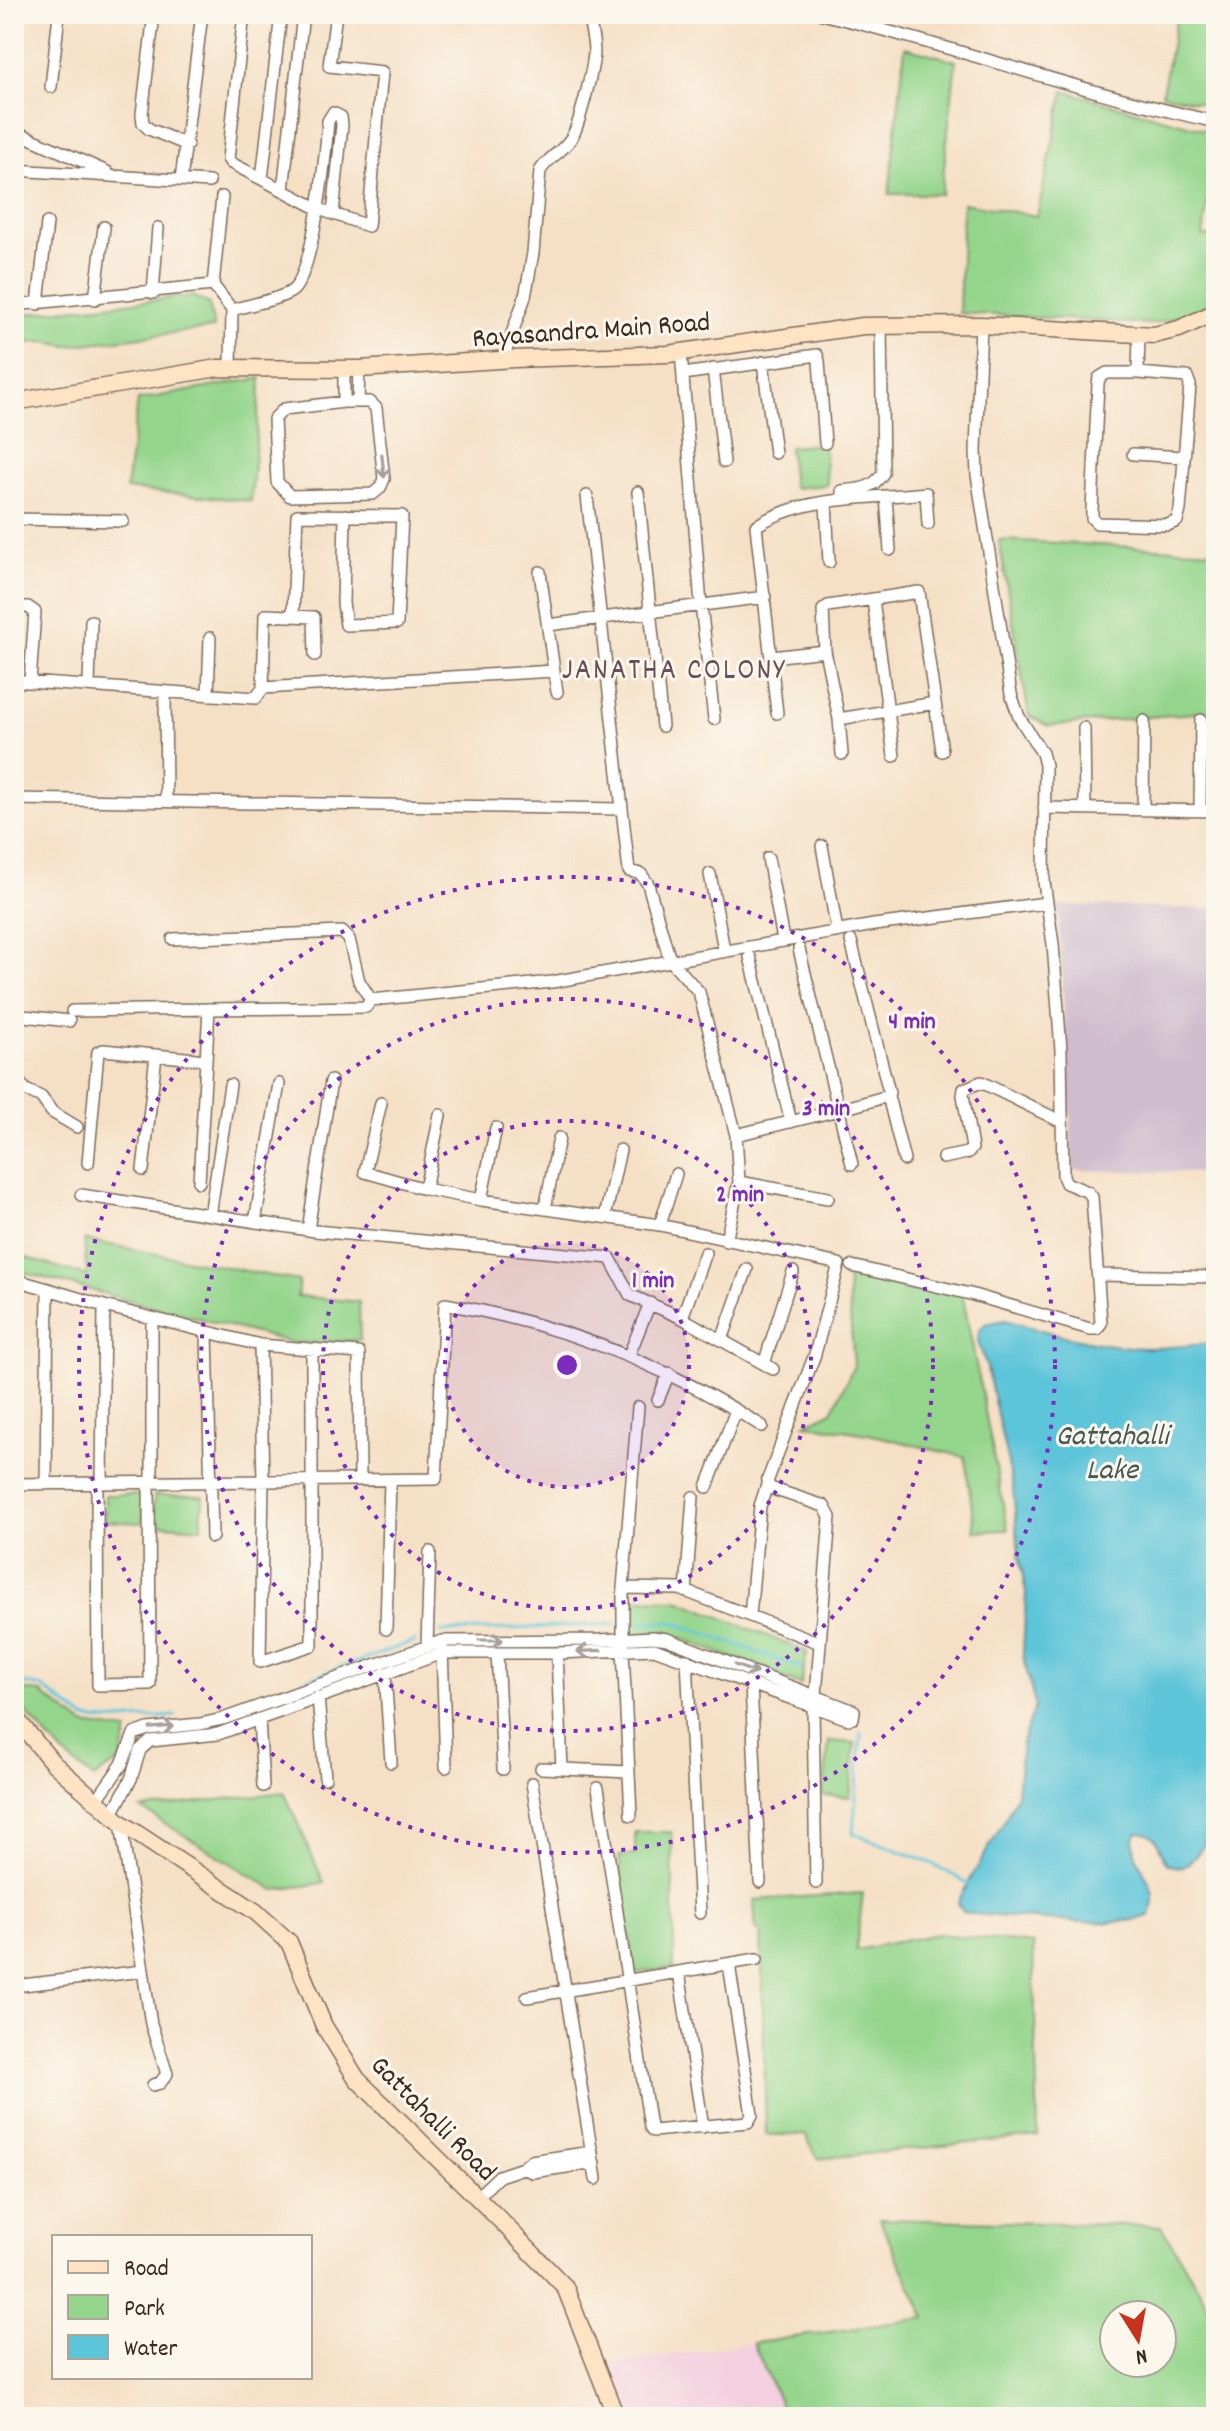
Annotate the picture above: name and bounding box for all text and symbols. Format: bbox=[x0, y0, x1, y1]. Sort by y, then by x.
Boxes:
street label: Rayasandra Main Road bbox=[471, 305, 712, 361]
one-way arrow bbox=[375, 452, 390, 478]
district label: JANATHA COLONY bbox=[562, 651, 786, 694]
text: 4 min bbox=[888, 1006, 936, 1040]
text: 3 min bbox=[802, 1093, 850, 1127]
text: 2 min bbox=[716, 1179, 764, 1213]
text: 1 min bbox=[632, 1265, 674, 1299]
centre of rings bbox=[553, 1351, 581, 1379]
water label: Gattahalli Lake bbox=[1055, 1417, 1173, 1494]
one-way arrow bbox=[477, 1632, 504, 1648]
one-way arrow bbox=[576, 1644, 603, 1659]
one-way arrow bbox=[733, 1663, 758, 1677]
one-way arrow bbox=[148, 1720, 175, 1735]
street label: Gattahalli Road bbox=[359, 2048, 504, 2193]
legend bbox=[52, 2235, 312, 2379]
text: Road bbox=[124, 2253, 169, 2287]
text: Park bbox=[124, 2293, 165, 2327]
north arrow bbox=[1098, 2299, 1178, 2379]
text: Water bbox=[124, 2333, 177, 2367]
text: N bbox=[1133, 2339, 1149, 2371]

